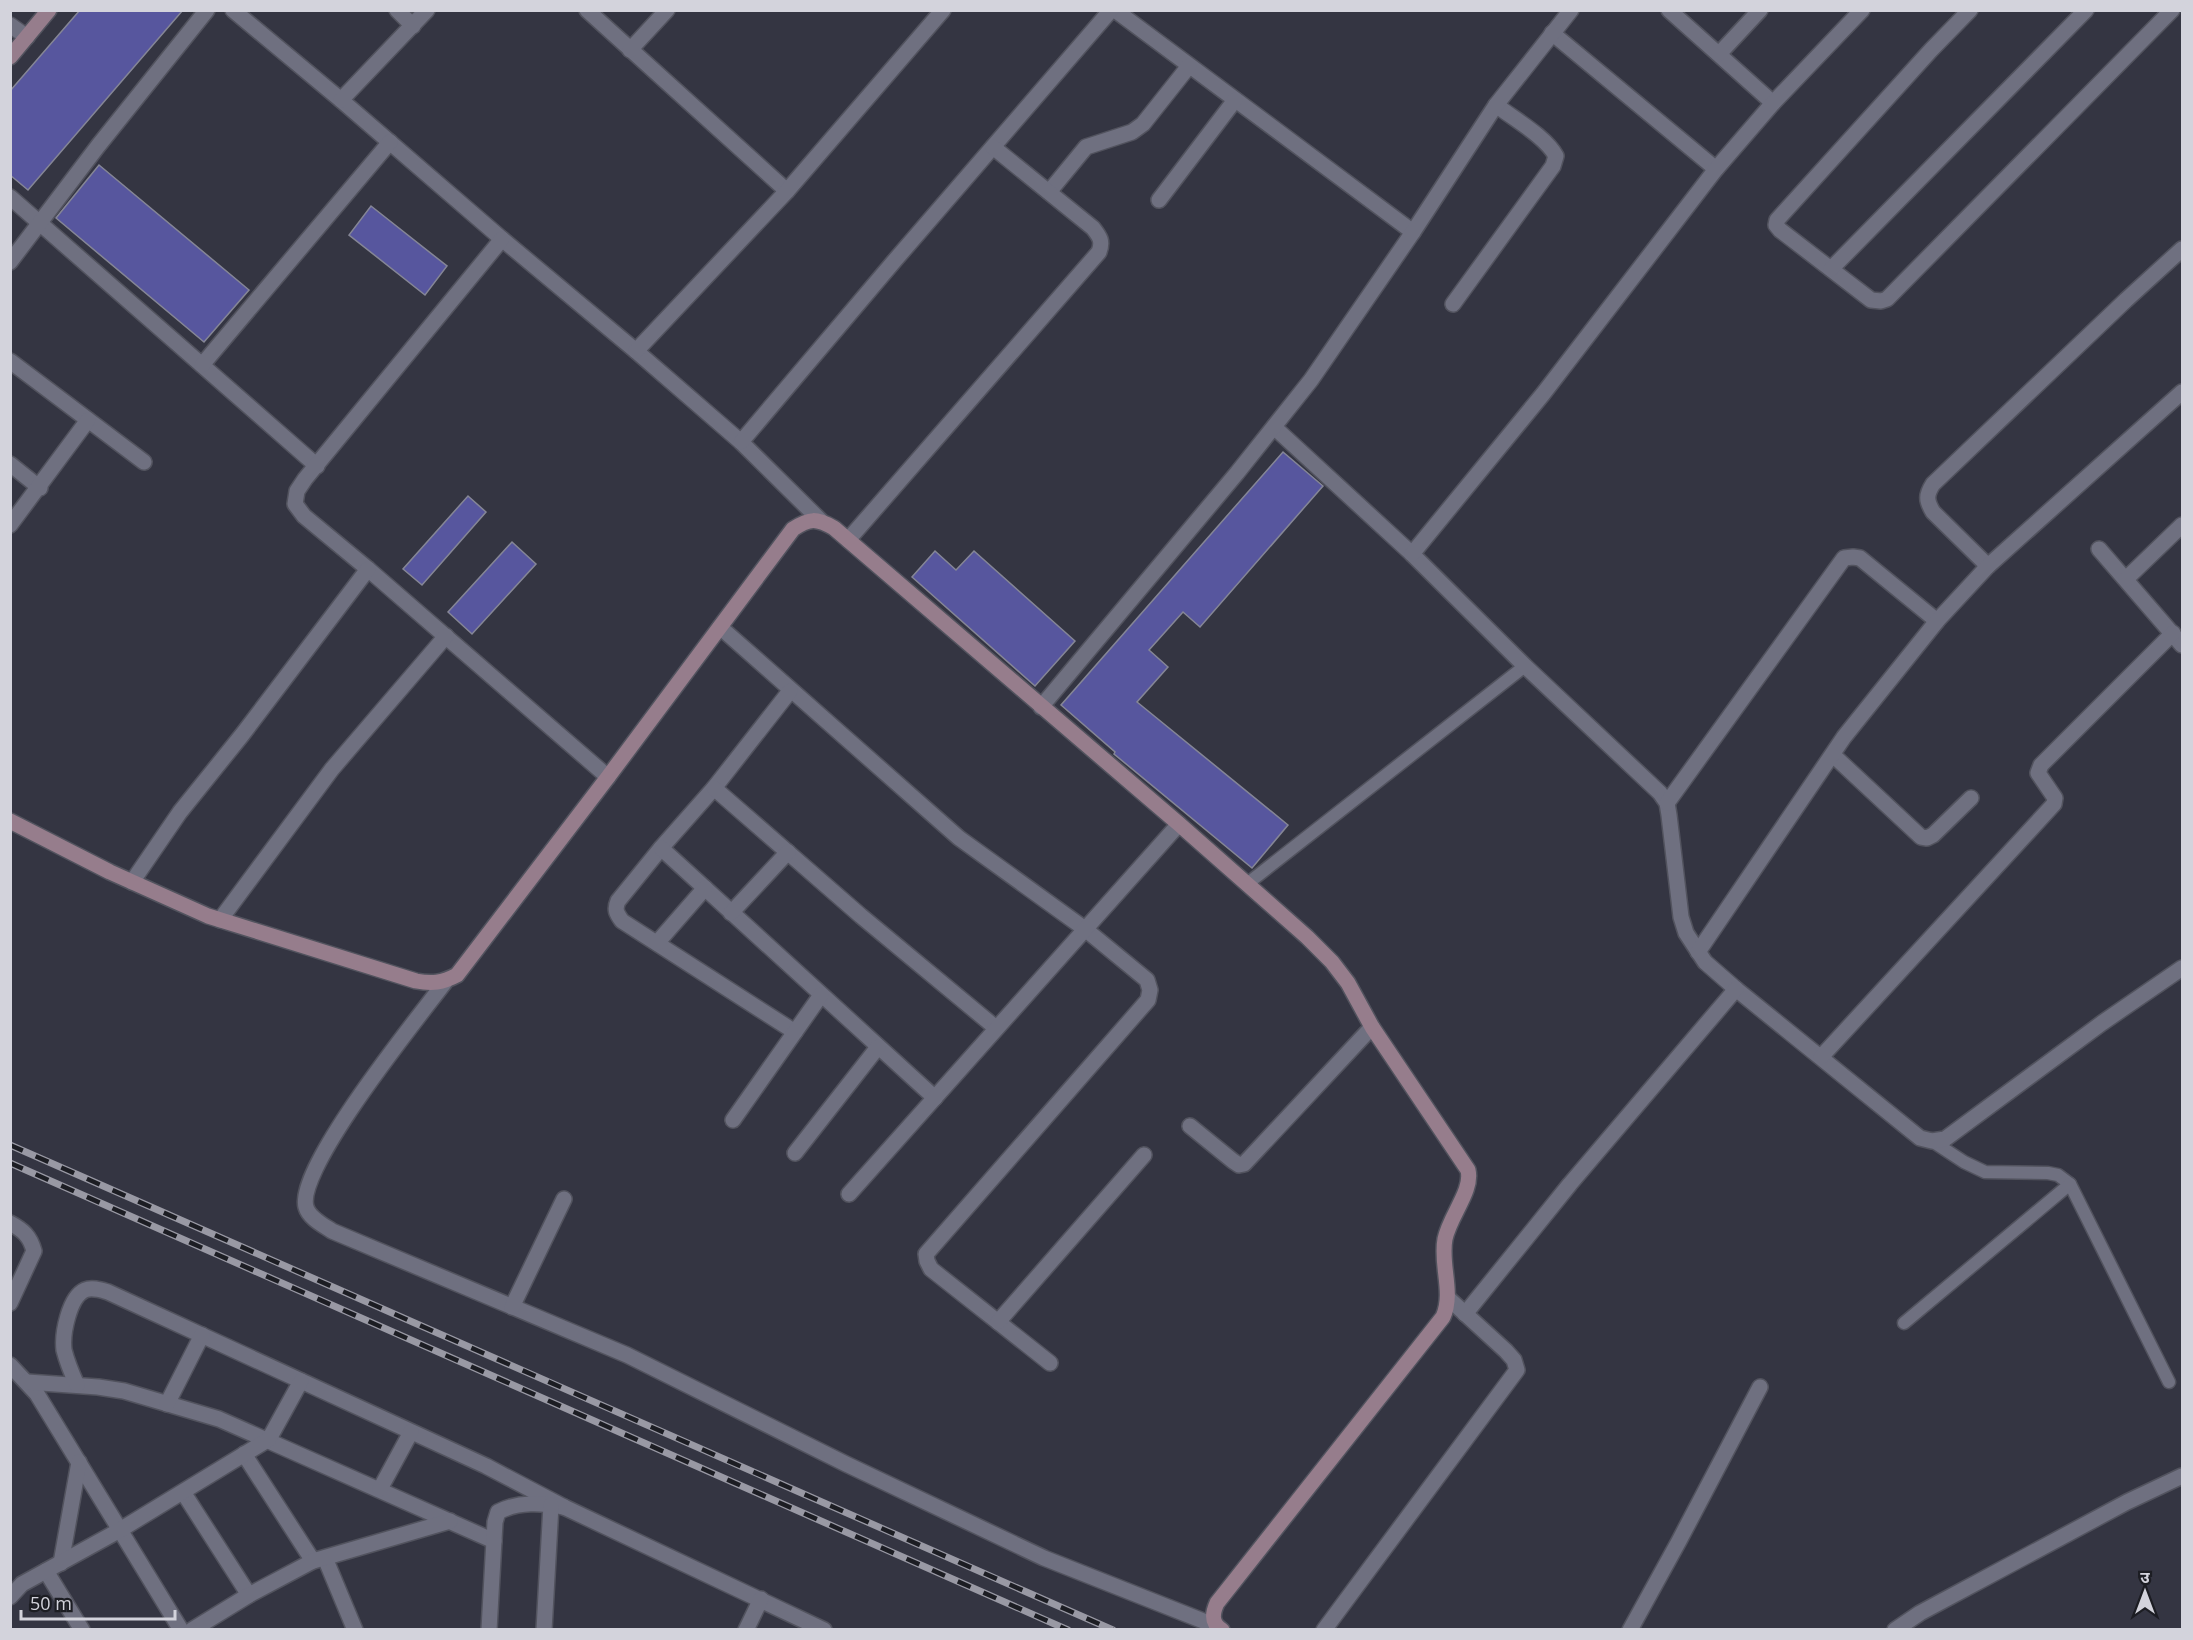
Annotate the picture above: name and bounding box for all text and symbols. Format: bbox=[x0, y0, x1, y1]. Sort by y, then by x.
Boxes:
north arrow bbox=[2115, 1562, 2175, 1622]
text: उ bbox=[2140, 1566, 2150, 1588]
scale bar bbox=[21, 1583, 176, 1621]
text: 50 m bbox=[30, 1591, 72, 1615]

